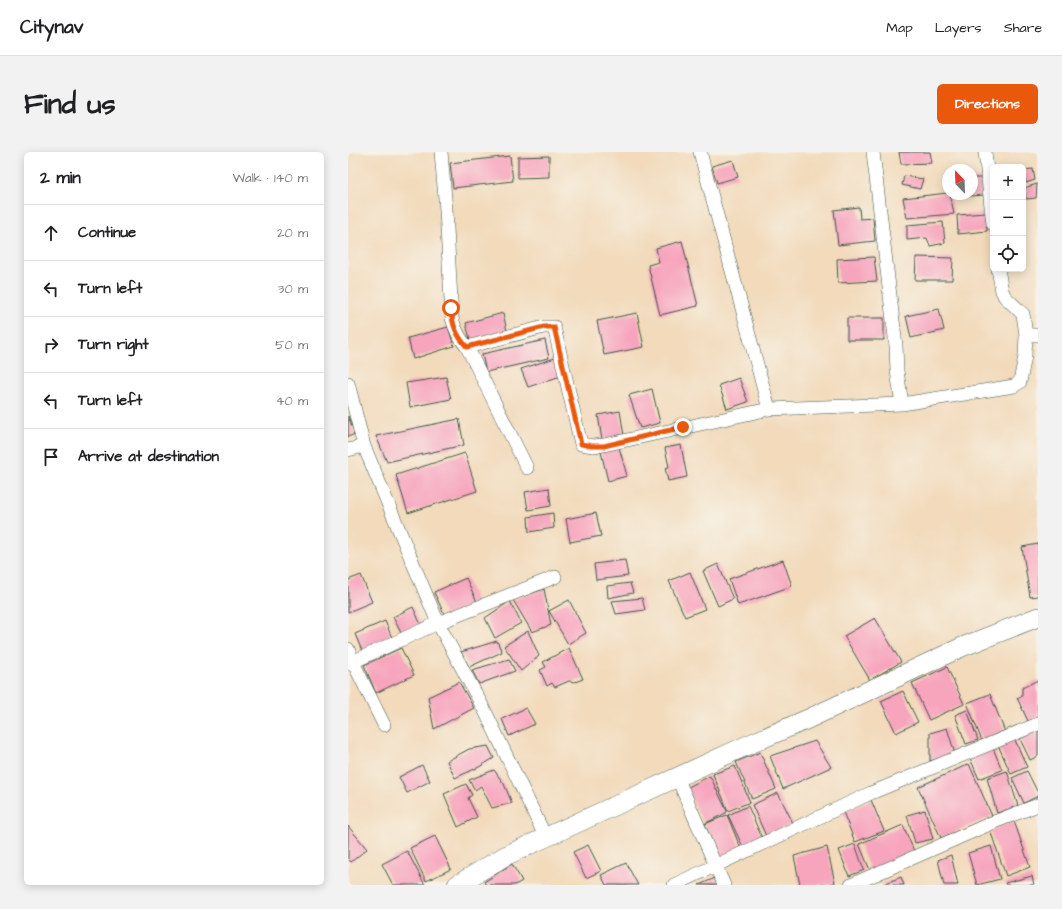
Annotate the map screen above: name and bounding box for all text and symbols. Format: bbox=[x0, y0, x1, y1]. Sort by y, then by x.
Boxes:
text: Citynav bbox=[20, 14, 83, 41]
text: Map bbox=[886, 18, 913, 38]
text: Layers bbox=[935, 18, 982, 38]
text: Share bbox=[1004, 18, 1042, 38]
button: Directions bbox=[937, 84, 1038, 124]
text: Find us bbox=[24, 85, 115, 124]
north arrow bbox=[942, 164, 978, 200]
map controls bbox=[990, 164, 1026, 272]
button: + bbox=[990, 164, 1026, 200]
text: 2 min bbox=[40, 166, 81, 190]
text: Walk · 140 m bbox=[233, 169, 308, 187]
button: − bbox=[990, 200, 1026, 236]
icon: ahead bbox=[40, 222, 62, 244]
text: Continue bbox=[78, 222, 136, 243]
text: 20 m bbox=[277, 224, 308, 242]
button: locate bbox=[990, 236, 1026, 272]
icon: left bbox=[40, 278, 62, 300]
text: Turn left bbox=[78, 278, 142, 299]
text: 30 m bbox=[278, 280, 308, 298]
route start bbox=[442, 299, 460, 317]
icon: right bbox=[40, 334, 62, 356]
text: Turn right bbox=[78, 334, 149, 355]
text: 50 m bbox=[275, 336, 308, 354]
icon: left bbox=[40, 390, 62, 412]
text: Turn left bbox=[78, 390, 142, 411]
text: 40 m bbox=[276, 392, 308, 410]
route end bbox=[674, 418, 692, 436]
icon: arrive bbox=[40, 446, 62, 468]
text: Arrive at destination bbox=[78, 446, 219, 467]

